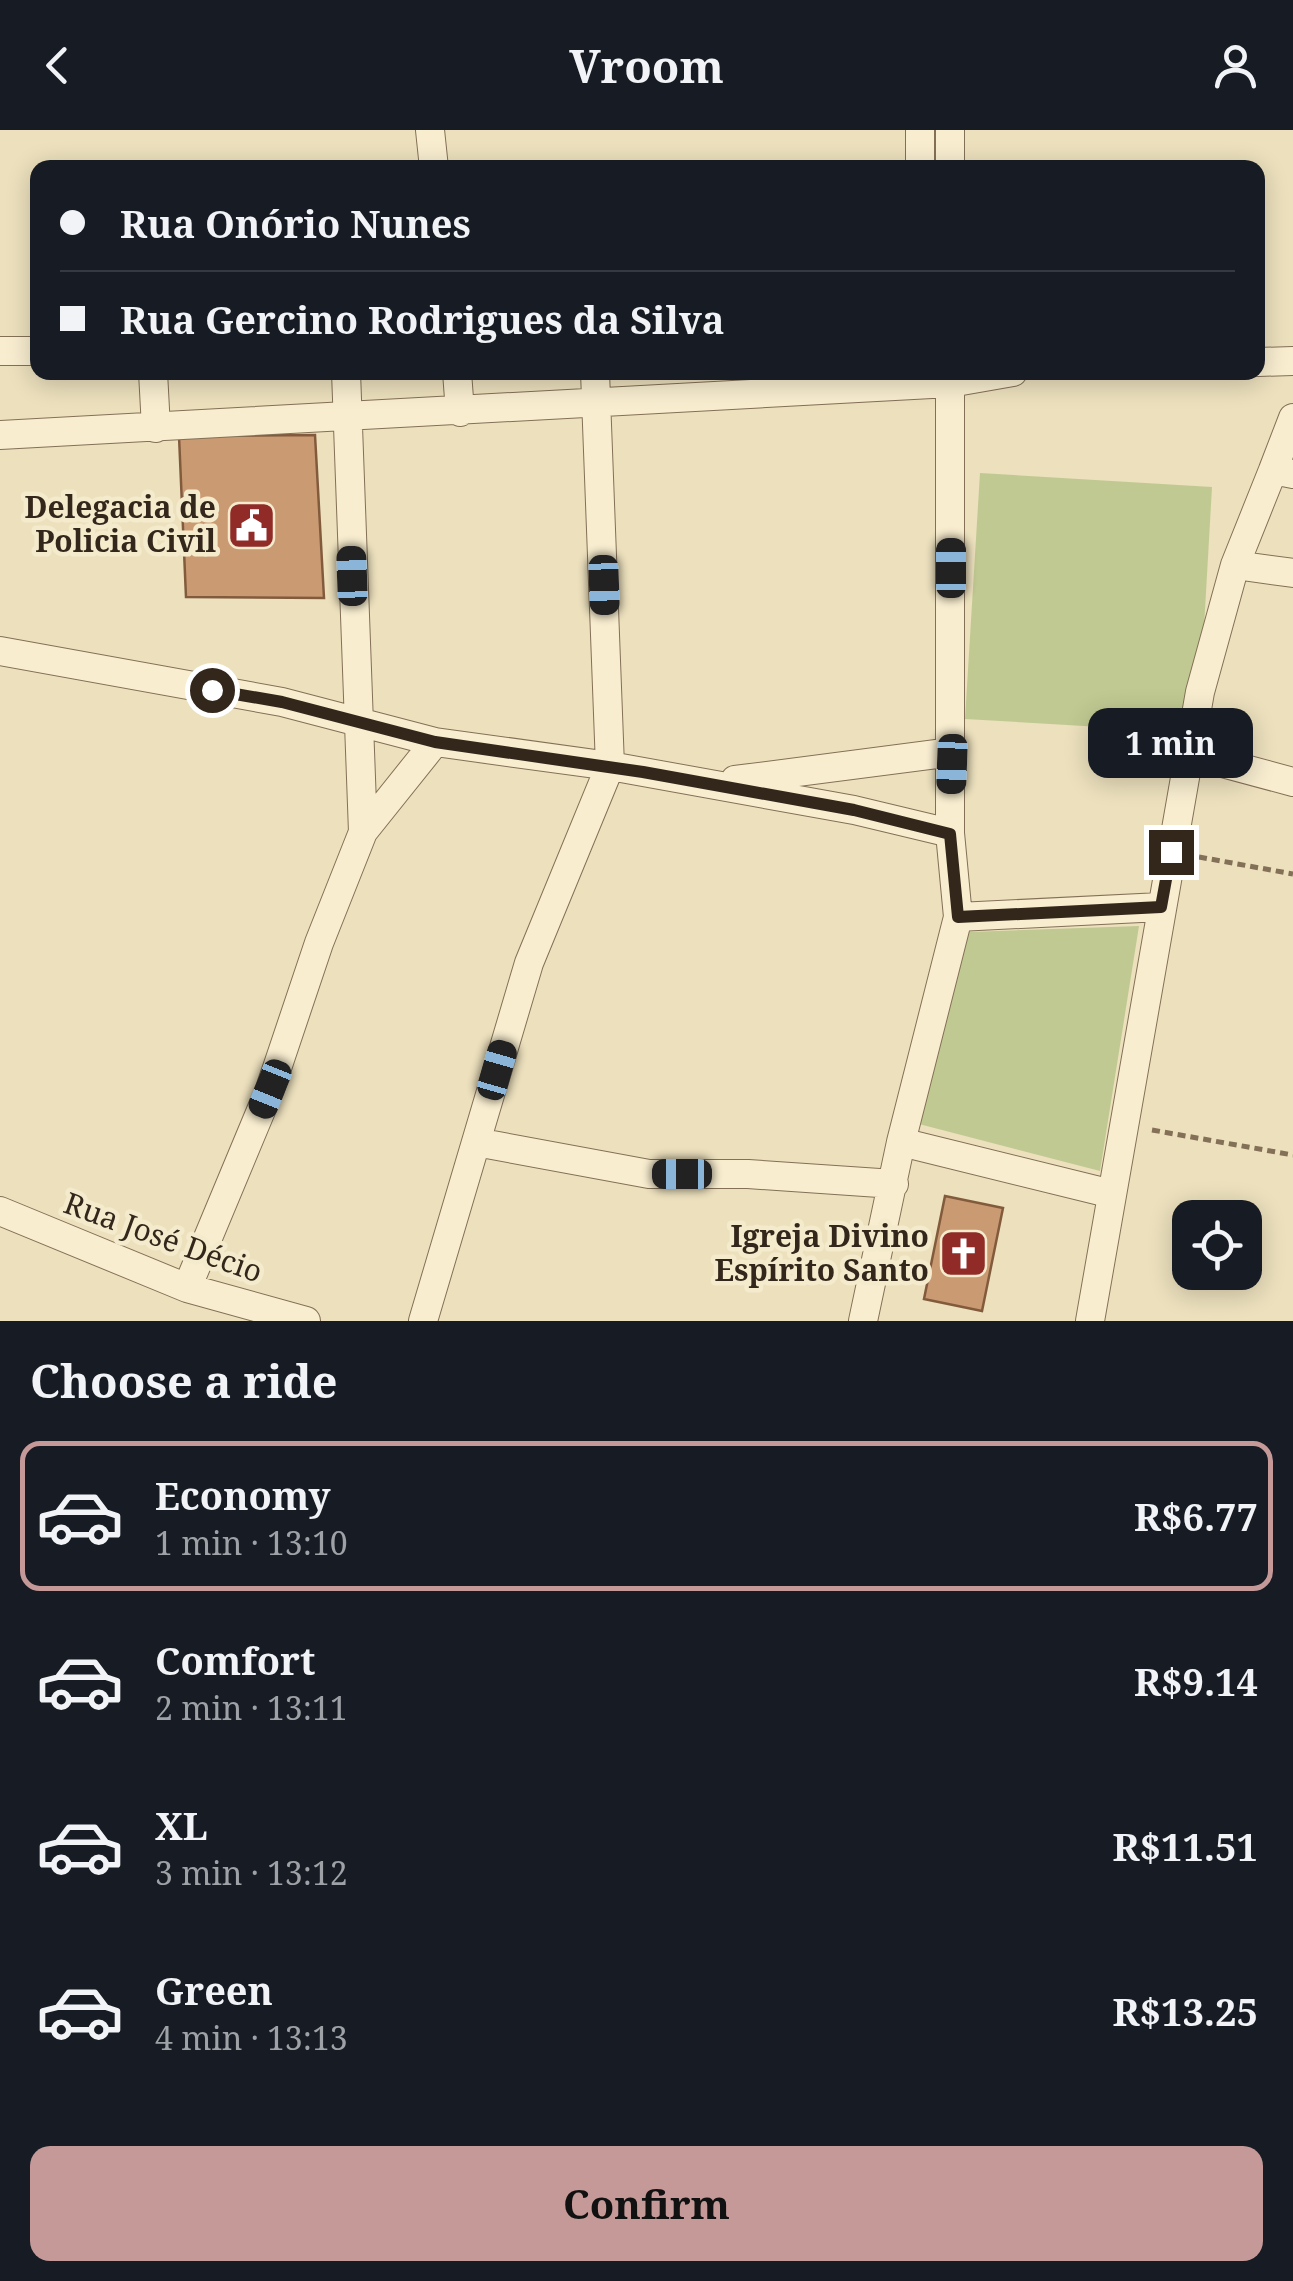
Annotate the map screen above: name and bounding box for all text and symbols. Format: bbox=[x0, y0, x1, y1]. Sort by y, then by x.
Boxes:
text: Vroom bbox=[569, 35, 724, 96]
icon: back bbox=[30, 38, 85, 93]
icon: person bbox=[1208, 38, 1263, 93]
text: Rua Onório Nunes bbox=[120, 197, 471, 249]
text: Rua Gercino Rodrigues da Silva bbox=[120, 293, 725, 345]
place label: Delegacia de Policia Civil bbox=[25, 486, 216, 561]
public building icon: Delegacia de Policia Civil bbox=[225, 499, 277, 551]
car bbox=[936, 538, 966, 598]
car bbox=[336, 545, 368, 607]
car bbox=[588, 554, 620, 616]
route start bbox=[190, 668, 235, 713]
callout: 1 min bbox=[1088, 707, 1254, 777]
text: 1 min bbox=[1125, 721, 1216, 764]
car bbox=[936, 733, 968, 795]
route end bbox=[1149, 830, 1194, 875]
car bbox=[474, 1037, 520, 1103]
car bbox=[245, 1056, 295, 1122]
car bbox=[652, 1159, 712, 1189]
street label: Rua José Décio bbox=[59, 1182, 268, 1291]
map controls bbox=[1172, 1200, 1262, 1290]
button: locate bbox=[1172, 1200, 1262, 1290]
place label: Igreja Divino Espírito Santo bbox=[715, 1215, 929, 1290]
church icon: Igreja Divino Espírito Santo bbox=[938, 1228, 990, 1280]
text: Choose a ride bbox=[30, 1350, 338, 1411]
text: Economy bbox=[155, 1469, 331, 1521]
icon: car bbox=[35, 1471, 125, 1561]
text: R$6.77 bbox=[1134, 1490, 1258, 1542]
text: 1 min · 13:10 bbox=[155, 1521, 348, 1564]
text: Comfort bbox=[155, 1634, 315, 1686]
icon: car bbox=[35, 1636, 125, 1726]
text: R$9.14 bbox=[1134, 1655, 1258, 1707]
text: 2 min · 13:11 bbox=[155, 1686, 348, 1729]
text: XL bbox=[155, 1799, 208, 1851]
icon: car bbox=[35, 1801, 125, 1891]
text: R$11.51 bbox=[1112, 1820, 1258, 1872]
text: 3 min · 13:12 bbox=[155, 1851, 348, 1894]
text: Green bbox=[155, 1964, 273, 2016]
icon: car bbox=[35, 1966, 125, 2056]
text: R$13.25 bbox=[1112, 1985, 1258, 2037]
text: 4 min · 13:13 bbox=[155, 2016, 348, 2059]
button: Confirm bbox=[30, 2146, 1263, 2261]

